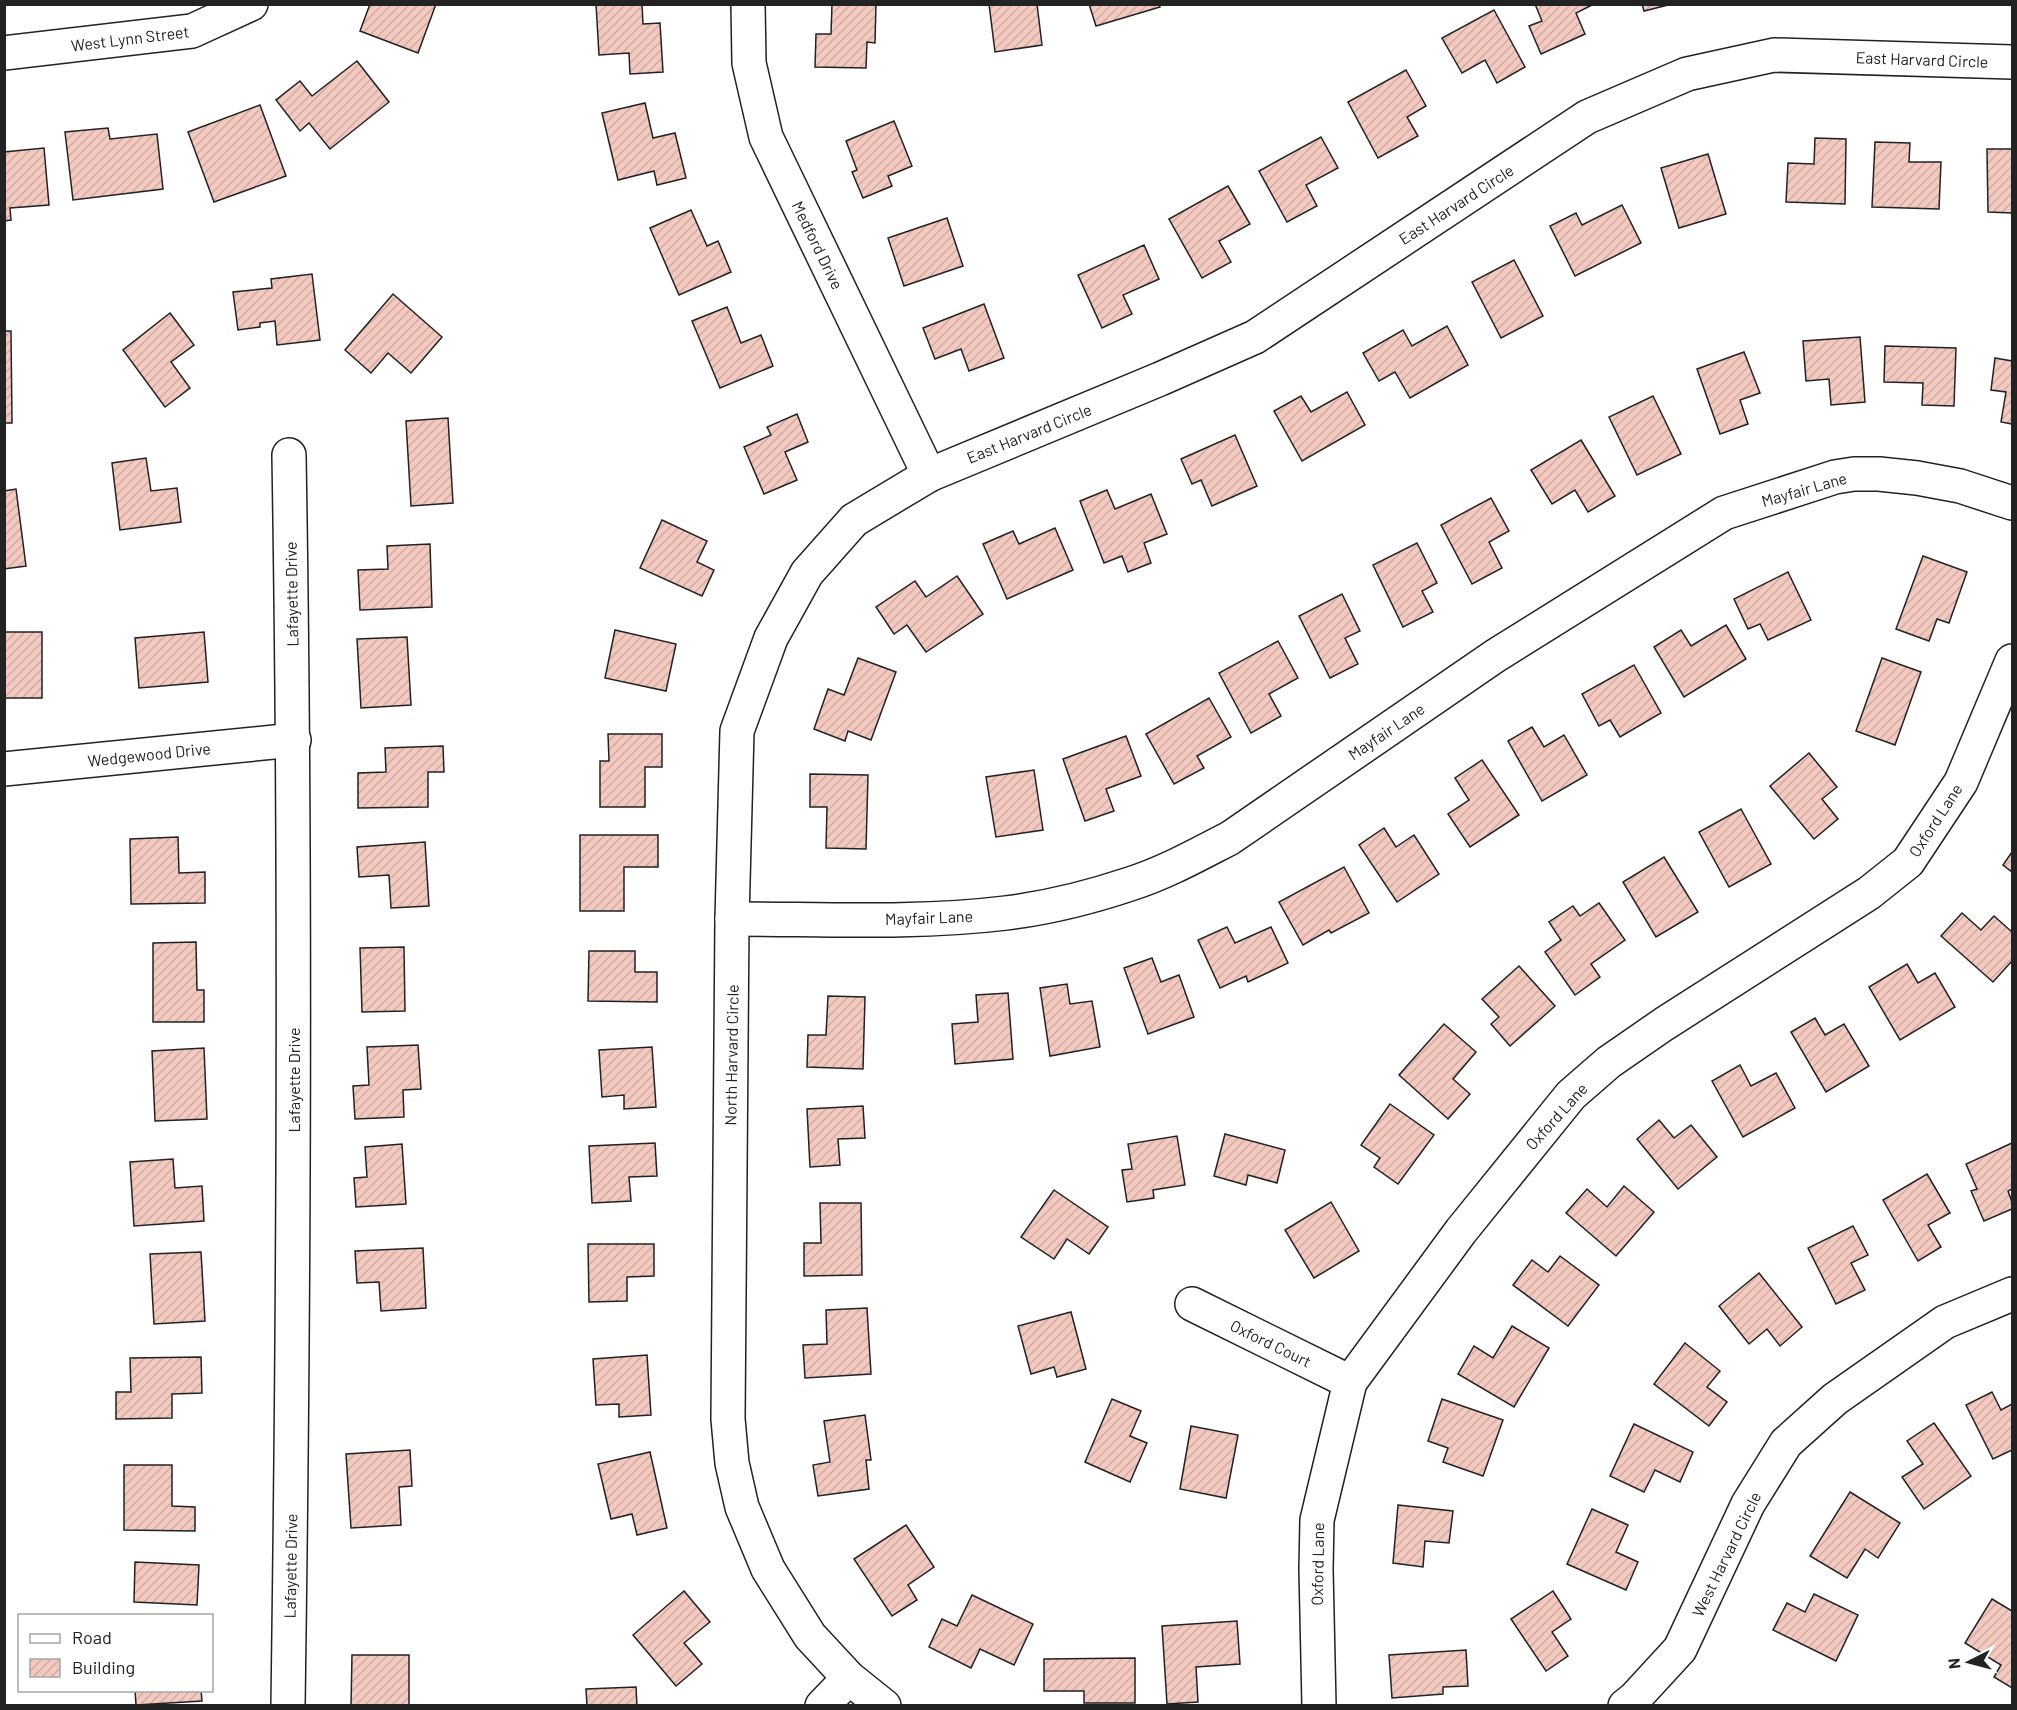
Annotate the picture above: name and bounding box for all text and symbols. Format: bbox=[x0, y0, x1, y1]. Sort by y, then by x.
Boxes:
street label: West Lynn Street bbox=[70, 21, 190, 55]
street label: East Harvard Circle bbox=[1855, 47, 1989, 71]
street label: East Harvard Circle bbox=[1395, 160, 1517, 248]
street label: Medford Drive bbox=[788, 198, 848, 292]
street label: East Harvard Circle bbox=[964, 399, 1094, 467]
street label: Mayfair Lane bbox=[1759, 468, 1849, 510]
street label: Lafayette Drive bbox=[281, 541, 301, 647]
street label: Mayfair Lane bbox=[1344, 699, 1428, 763]
street label: Wedgewood Drive bbox=[86, 738, 212, 770]
street label: Oxford Lane bbox=[1904, 780, 1966, 860]
street label: Mayfair Lane bbox=[885, 906, 973, 928]
street label: North Harvard Circle bbox=[720, 984, 742, 1126]
street label: Lafayette Drive bbox=[284, 1028, 303, 1133]
street label: Oxford Lane bbox=[1521, 1079, 1591, 1153]
street label: Oxford Court bbox=[1227, 1315, 1315, 1371]
street label: West Harvard Circle bbox=[1688, 1488, 1764, 1620]
street label: Lafayette Drive bbox=[280, 1513, 300, 1619]
street label: Oxford Lane bbox=[1307, 1522, 1327, 1606]
legend bbox=[18, 1614, 213, 1692]
text: Road bbox=[72, 1626, 112, 1648]
north arrow bbox=[1939, 1632, 1999, 1692]
text: Building bbox=[72, 1656, 135, 1678]
text: N bbox=[1944, 1657, 1964, 1670]

